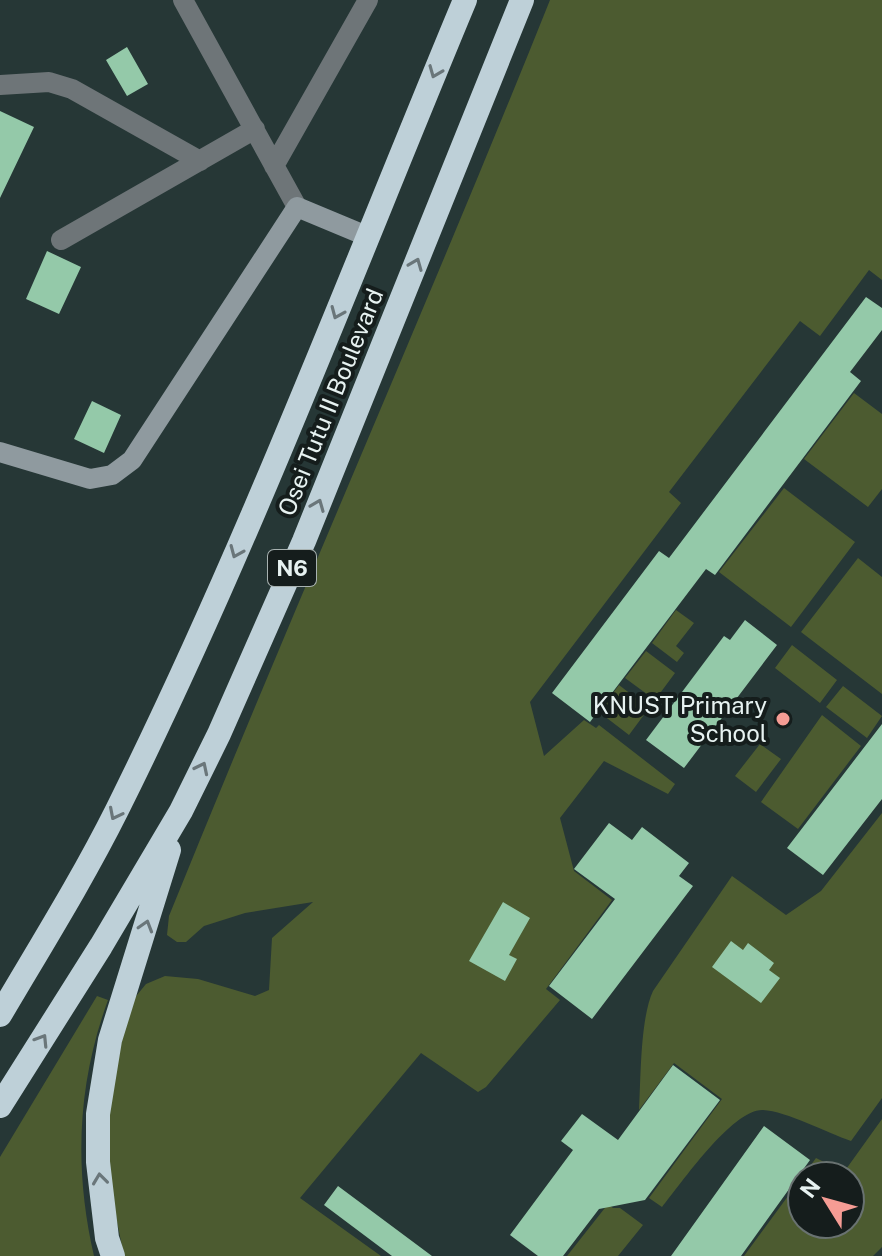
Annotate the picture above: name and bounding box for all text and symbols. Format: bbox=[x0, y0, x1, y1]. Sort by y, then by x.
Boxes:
one-way arrow bbox=[428, 64, 445, 78]
one-way arrow bbox=[407, 258, 423, 272]
street label: Osei Tutu II Boulevard bbox=[272, 284, 388, 520]
one-way arrow bbox=[331, 305, 347, 319]
one-way arrow bbox=[309, 499, 325, 513]
one-way arrow bbox=[229, 544, 245, 558]
road number: N6 bbox=[268, 550, 316, 586]
place label: KNUST Primary School bbox=[593, 691, 767, 747]
marker: KNUST Primary School bbox=[774, 710, 792, 728]
one-way arrow bbox=[193, 762, 208, 777]
one-way arrow bbox=[109, 805, 124, 820]
one-way arrow bbox=[137, 920, 153, 933]
one-way arrow bbox=[33, 1035, 48, 1049]
north arrow bbox=[786, 1160, 866, 1240]
one-way arrow bbox=[92, 1172, 109, 1185]
text: N bbox=[794, 1173, 826, 1203]

